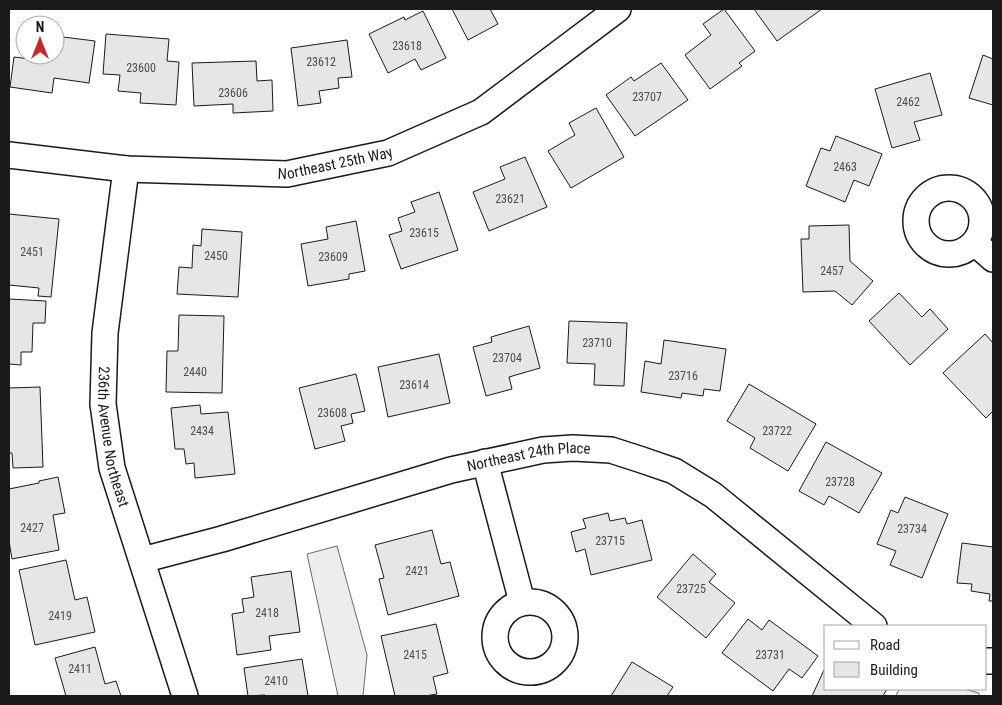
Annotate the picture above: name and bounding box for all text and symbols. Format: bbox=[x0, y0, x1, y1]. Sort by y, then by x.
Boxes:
north arrow bbox=[15, 15, 65, 65]
text: N bbox=[36, 19, 44, 35]
house number: 23618 bbox=[392, 39, 422, 53]
house number: 23612 bbox=[306, 55, 336, 69]
house number: 23600 bbox=[126, 61, 156, 75]
house number: 23606 bbox=[218, 86, 248, 100]
house number: 23707 bbox=[632, 90, 662, 104]
house number: 2462 bbox=[896, 95, 920, 109]
street label: Northeast 25th Way bbox=[277, 143, 396, 183]
house number: 2463 bbox=[833, 160, 857, 174]
house number: 23621 bbox=[495, 192, 525, 206]
house number: 23615 bbox=[409, 226, 439, 240]
house number: 2451 bbox=[20, 245, 44, 259]
house number: 2450 bbox=[204, 249, 228, 263]
house number: 23609 bbox=[318, 250, 348, 264]
house number: 2457 bbox=[820, 264, 844, 278]
house number: 23710 bbox=[582, 336, 612, 350]
house number: 23704 bbox=[492, 351, 522, 365]
house number: 2440 bbox=[183, 365, 207, 379]
street label: 236th Avenue Northeast bbox=[94, 366, 133, 509]
house number: 23716 bbox=[668, 369, 698, 383]
house number: 23614 bbox=[399, 378, 429, 392]
house number: 23608 bbox=[317, 406, 347, 420]
house number: 2434 bbox=[190, 424, 214, 438]
house number: 23722 bbox=[762, 424, 792, 438]
street label: Northeast 24th Place bbox=[465, 439, 591, 475]
house number: 23728 bbox=[825, 475, 855, 489]
house number: 2427 bbox=[20, 521, 44, 535]
house number: 23734 bbox=[897, 522, 927, 536]
house number: 23715 bbox=[595, 534, 625, 548]
house number: 2421 bbox=[405, 564, 429, 578]
house number: 23725 bbox=[676, 582, 706, 596]
house number: 2418 bbox=[255, 606, 279, 620]
house number: 2419 bbox=[48, 609, 72, 623]
legend bbox=[824, 625, 987, 690]
text: Road bbox=[870, 636, 900, 654]
house number: 2415 bbox=[403, 648, 427, 662]
house number: 23731 bbox=[755, 648, 785, 662]
text: Building bbox=[870, 661, 918, 679]
house number: 2411 bbox=[68, 662, 92, 676]
house number: 2410 bbox=[264, 674, 288, 688]

